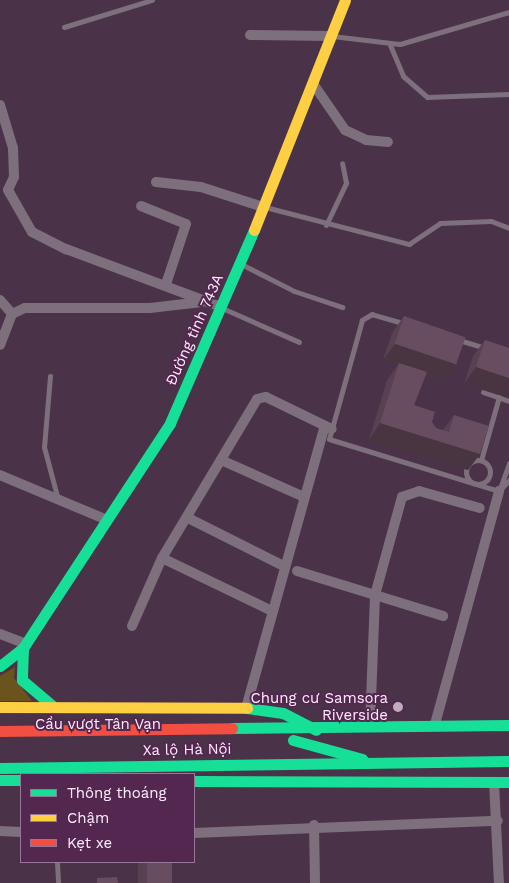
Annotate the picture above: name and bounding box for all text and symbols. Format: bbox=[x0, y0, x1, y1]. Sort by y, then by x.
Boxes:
street label: Đường tỉnh 743A bbox=[162, 271, 228, 389]
place label: Chung cư Samsora Riverside bbox=[250, 689, 388, 724]
marker: Chung cư Samsora Riverside bbox=[392, 701, 404, 713]
street label: Cầu vượt Tân Vạn bbox=[34, 716, 162, 734]
street label: Xa lộ Hà Nội bbox=[142, 740, 232, 760]
legend bbox=[20, 773, 195, 863]
text: Thông thoáng bbox=[67, 784, 166, 802]
text: Chậm bbox=[67, 809, 109, 827]
text: Kẹt xe bbox=[67, 834, 112, 852]

